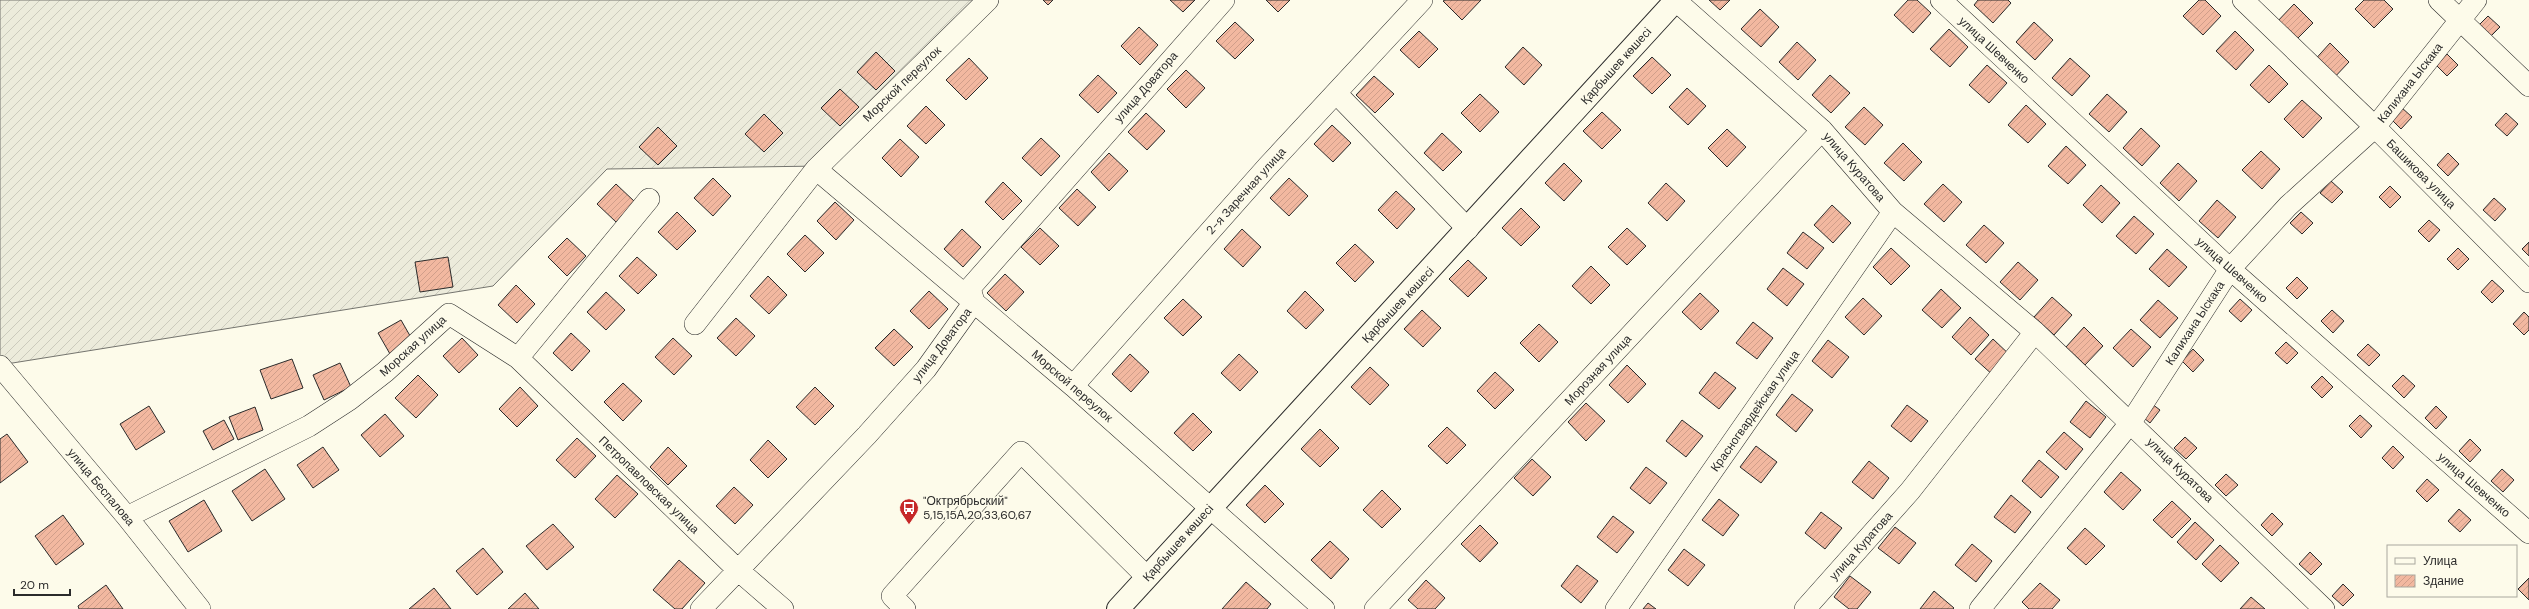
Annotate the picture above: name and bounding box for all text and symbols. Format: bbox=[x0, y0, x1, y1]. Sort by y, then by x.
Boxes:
street label: улица Шевченко bbox=[1955, 13, 2033, 87]
street label: Қарбышев көшесі bbox=[1577, 24, 1655, 108]
street label: Калихана Ыскака bbox=[2374, 39, 2446, 126]
street label: Морской переулок bbox=[860, 42, 945, 125]
street label: улица Доватора bbox=[1111, 48, 1181, 126]
street label: улица Куратова bbox=[1819, 129, 1889, 205]
street label: Башикова улица bbox=[2383, 136, 2459, 212]
street label: 2-я Заречная улица bbox=[1203, 144, 1290, 238]
street label: улица Шевченко bbox=[2193, 234, 2272, 307]
street label: Қарбышев көшесі bbox=[1359, 263, 1437, 347]
street label: Калихана Ыскака bbox=[2162, 278, 2228, 368]
street label: улица Доватора bbox=[909, 304, 975, 385]
street label: Морская улица bbox=[376, 312, 450, 380]
street label: Морозная улица bbox=[1561, 331, 1635, 409]
street label: Морской переулок bbox=[1028, 346, 1117, 426]
street label: Красногвардейская улица bbox=[1707, 347, 1803, 475]
street label: Петропавловская улица bbox=[595, 433, 703, 537]
street label: улица Куратова bbox=[2143, 434, 2217, 506]
street label: улица Беспалова bbox=[64, 445, 138, 529]
street label: улица Шевченко bbox=[2434, 449, 2514, 521]
place label: "Октрябрьский" 5,15,15А,20,33,60,67 bbox=[923, 493, 1031, 523]
bus stop icon: "Октрябрьский" 5,15,15А,20,33,60,67 bbox=[898, 497, 920, 525]
street label: Қарбышев көшесі bbox=[1139, 501, 1217, 585]
street label: улица Куратова bbox=[1826, 508, 1896, 584]
legend bbox=[2387, 545, 2517, 597]
text: Улица bbox=[2423, 553, 2457, 569]
scale bar bbox=[14, 571, 70, 597]
text: Здание bbox=[2423, 573, 2464, 589]
text: 20 m bbox=[20, 577, 49, 593]

